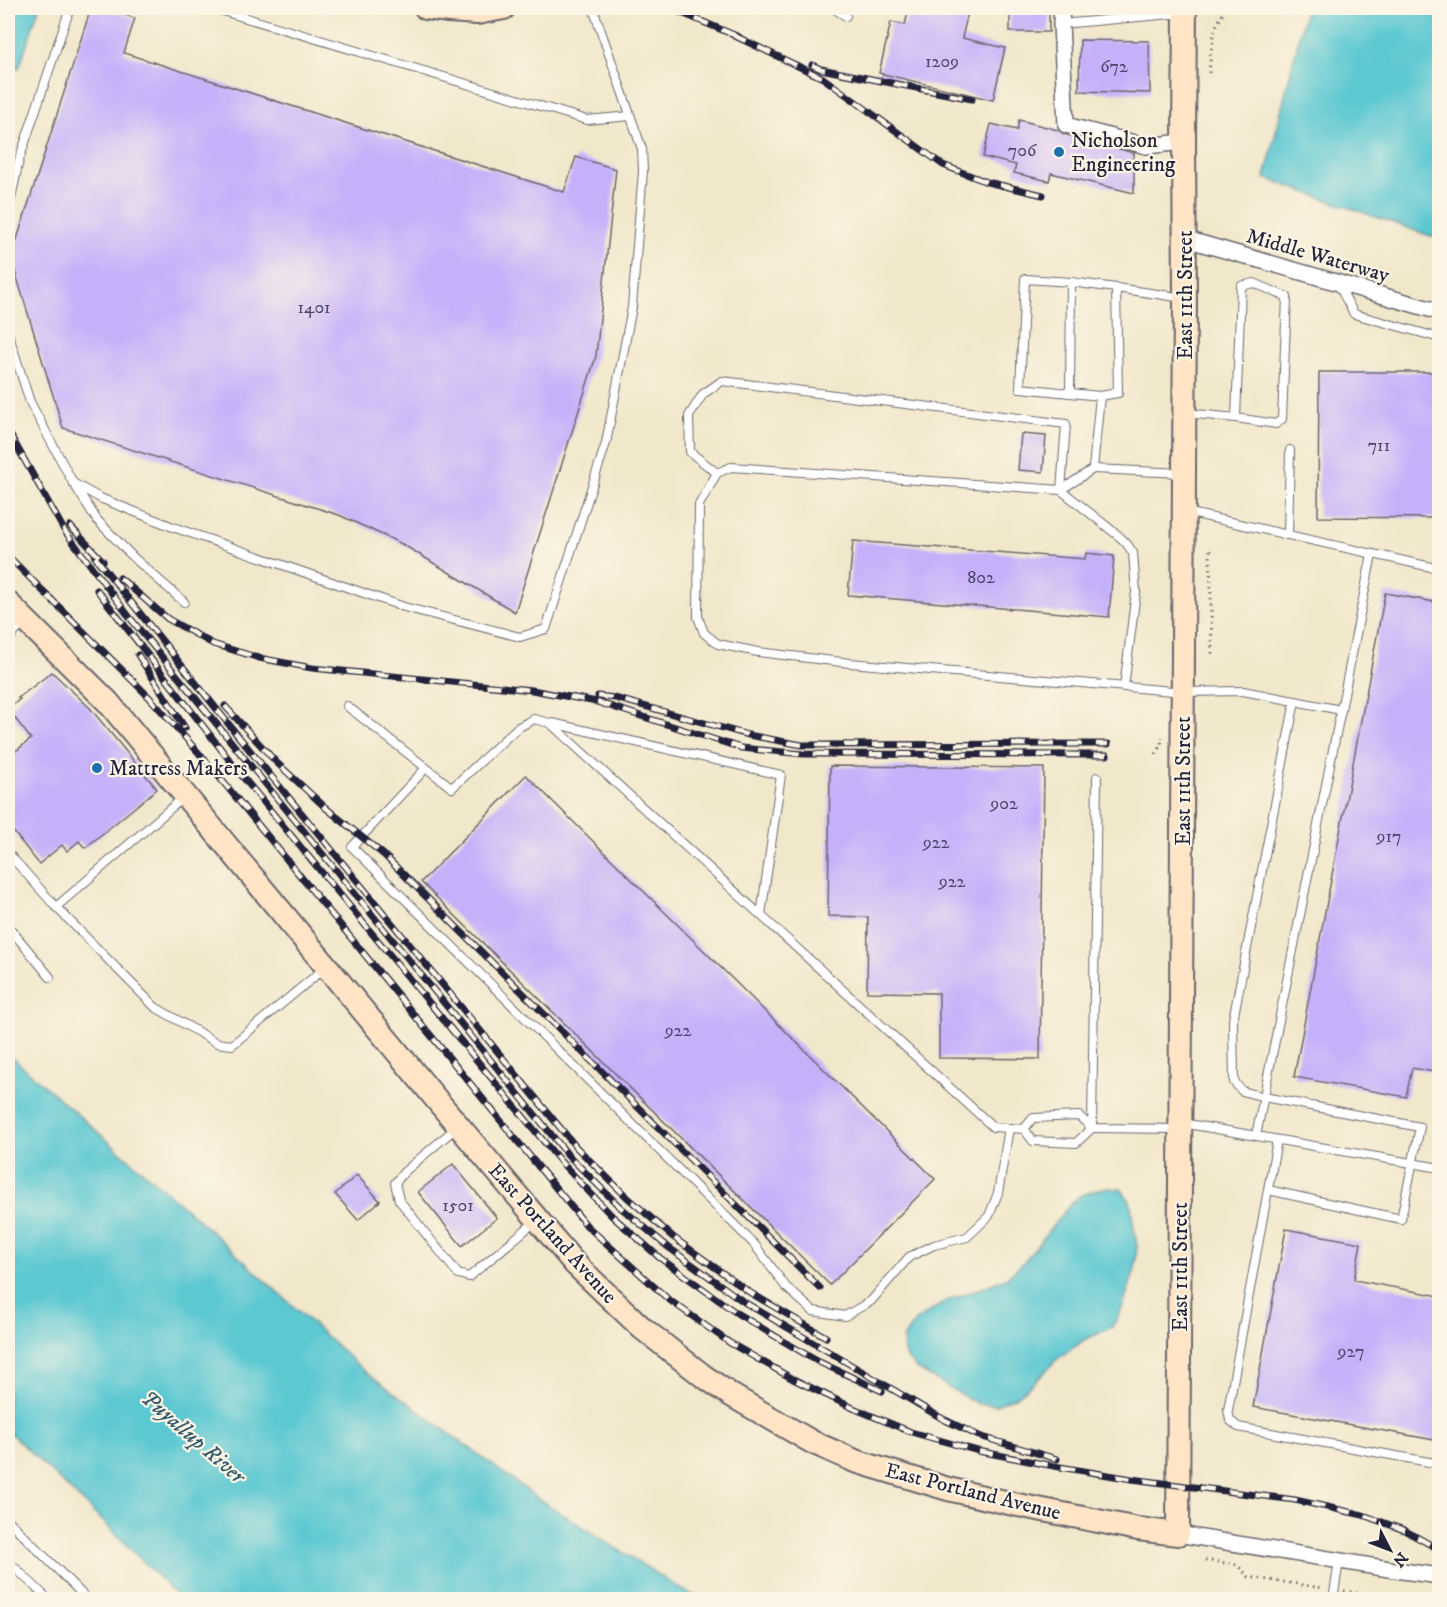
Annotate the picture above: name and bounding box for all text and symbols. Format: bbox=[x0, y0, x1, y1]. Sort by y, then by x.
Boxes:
house number: 1209 bbox=[925, 51, 959, 73]
house number: 672 bbox=[1100, 56, 1128, 78]
place label: Nicholson Engineering bbox=[1071, 128, 1176, 178]
house number: 706 bbox=[1008, 140, 1037, 162]
marker: Nicholson Engineering bbox=[1052, 145, 1066, 159]
street label: Middle Waterway bbox=[1243, 223, 1393, 289]
street label: East 11th Street bbox=[1173, 230, 1199, 360]
house number: 1401 bbox=[297, 297, 331, 319]
house number: 711 bbox=[1368, 435, 1390, 457]
house number: 802 bbox=[967, 567, 995, 589]
street label: East 11th Street bbox=[1171, 716, 1197, 846]
place label: Mattress Makers bbox=[109, 756, 247, 782]
marker: Mattress Makers bbox=[90, 761, 104, 775]
house number: 902 bbox=[989, 793, 1018, 815]
house number: 917 bbox=[1376, 826, 1402, 848]
house number: 922 bbox=[922, 832, 949, 854]
house number: 922 bbox=[938, 871, 965, 893]
house number: 922 bbox=[664, 1020, 691, 1042]
street label: East Portland Avenue bbox=[482, 1158, 622, 1310]
house number: 1501 bbox=[442, 1195, 474, 1217]
street label: East 11th Street bbox=[1168, 1202, 1194, 1332]
house number: 927 bbox=[1337, 1341, 1364, 1363]
water label: Puyallup River bbox=[136, 1385, 252, 1491]
street label: East Portland Avenue bbox=[882, 1458, 1064, 1526]
north arrow bbox=[1360, 1520, 1420, 1580]
text: N bbox=[1389, 1548, 1412, 1571]

